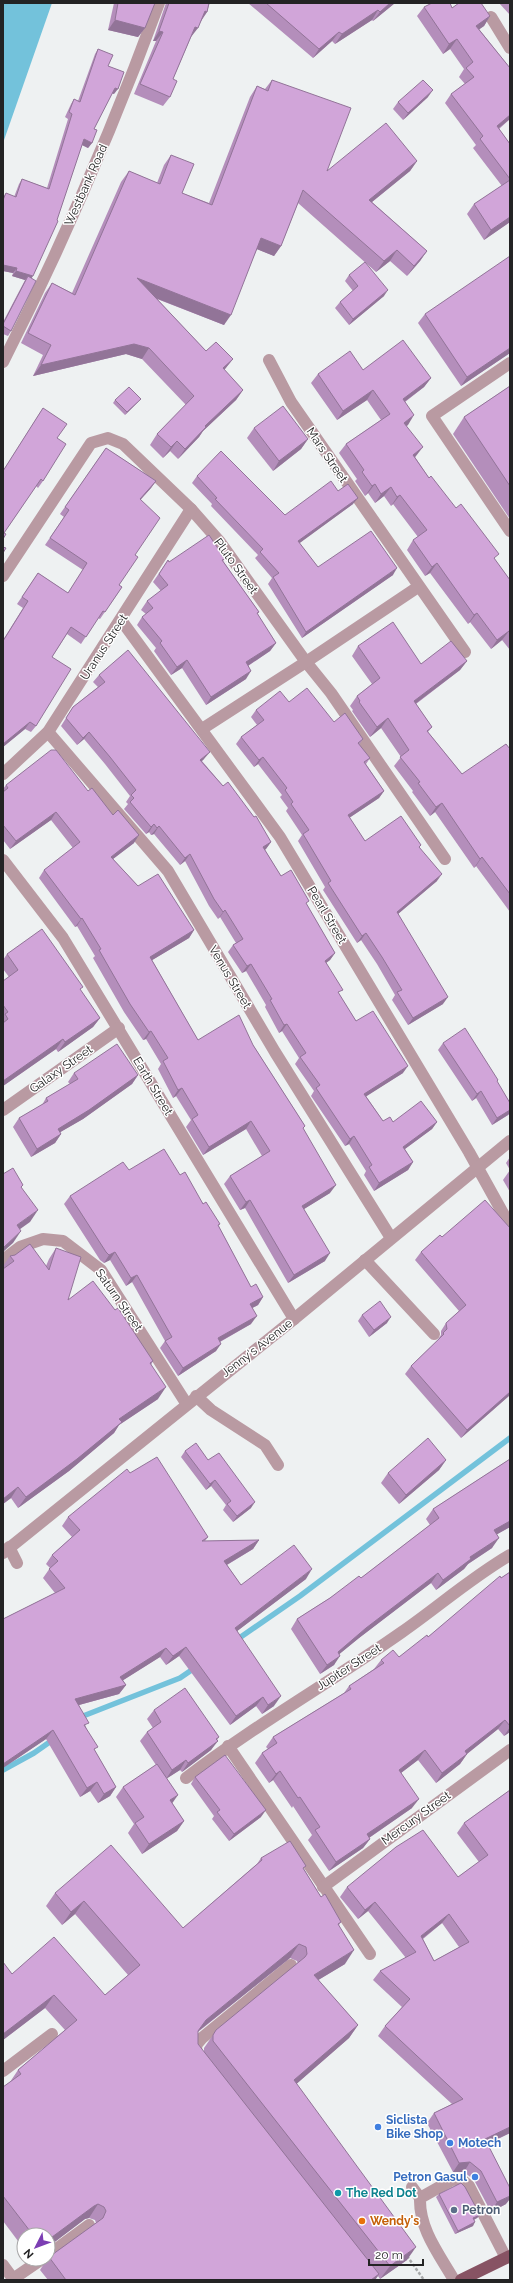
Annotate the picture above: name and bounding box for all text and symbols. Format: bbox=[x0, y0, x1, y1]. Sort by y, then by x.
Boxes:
street label: Westbank Road bbox=[62, 142, 110, 228]
street label: Mars Street bbox=[303, 425, 351, 485]
street label: Pluto Street bbox=[211, 535, 261, 597]
street label: Uranus Street bbox=[77, 611, 131, 683]
street label: Pearl Street bbox=[304, 884, 350, 946]
street label: Venus Street bbox=[206, 943, 254, 1011]
street label: Galaxy Street bbox=[27, 1042, 95, 1096]
street label: Earth Street bbox=[130, 1054, 176, 1118]
street label: Saturn Street bbox=[92, 1266, 146, 1334]
street label: Jenny's Avenue bbox=[219, 1316, 295, 1380]
street label: Jupiter Street bbox=[314, 1641, 384, 1693]
street label: Mercury Street bbox=[379, 1788, 453, 1848]
place label: Siclista Bike Shop bbox=[386, 2113, 444, 2141]
marker: Siclista Bike Shop bbox=[373, 2122, 383, 2132]
place label: Motech bbox=[458, 2136, 501, 2150]
marker: Motech bbox=[445, 2138, 455, 2148]
place label: Petron Gasul bbox=[393, 2170, 467, 2184]
marker: Petron Gasul bbox=[470, 2172, 480, 2182]
place label: The Red Dot bbox=[346, 2186, 417, 2200]
marker: The Red Dot bbox=[333, 2188, 343, 2198]
place label: Petron bbox=[462, 2203, 500, 2217]
marker: Petron bbox=[449, 2205, 459, 2215]
place label: Wendy's bbox=[370, 2214, 419, 2228]
marker: Wendy's bbox=[357, 2216, 367, 2226]
north arrow bbox=[16, 2227, 56, 2267]
scale bar bbox=[369, 2241, 423, 2267]
text: N bbox=[21, 2246, 37, 2261]
text: 20 m bbox=[375, 2248, 403, 2262]

